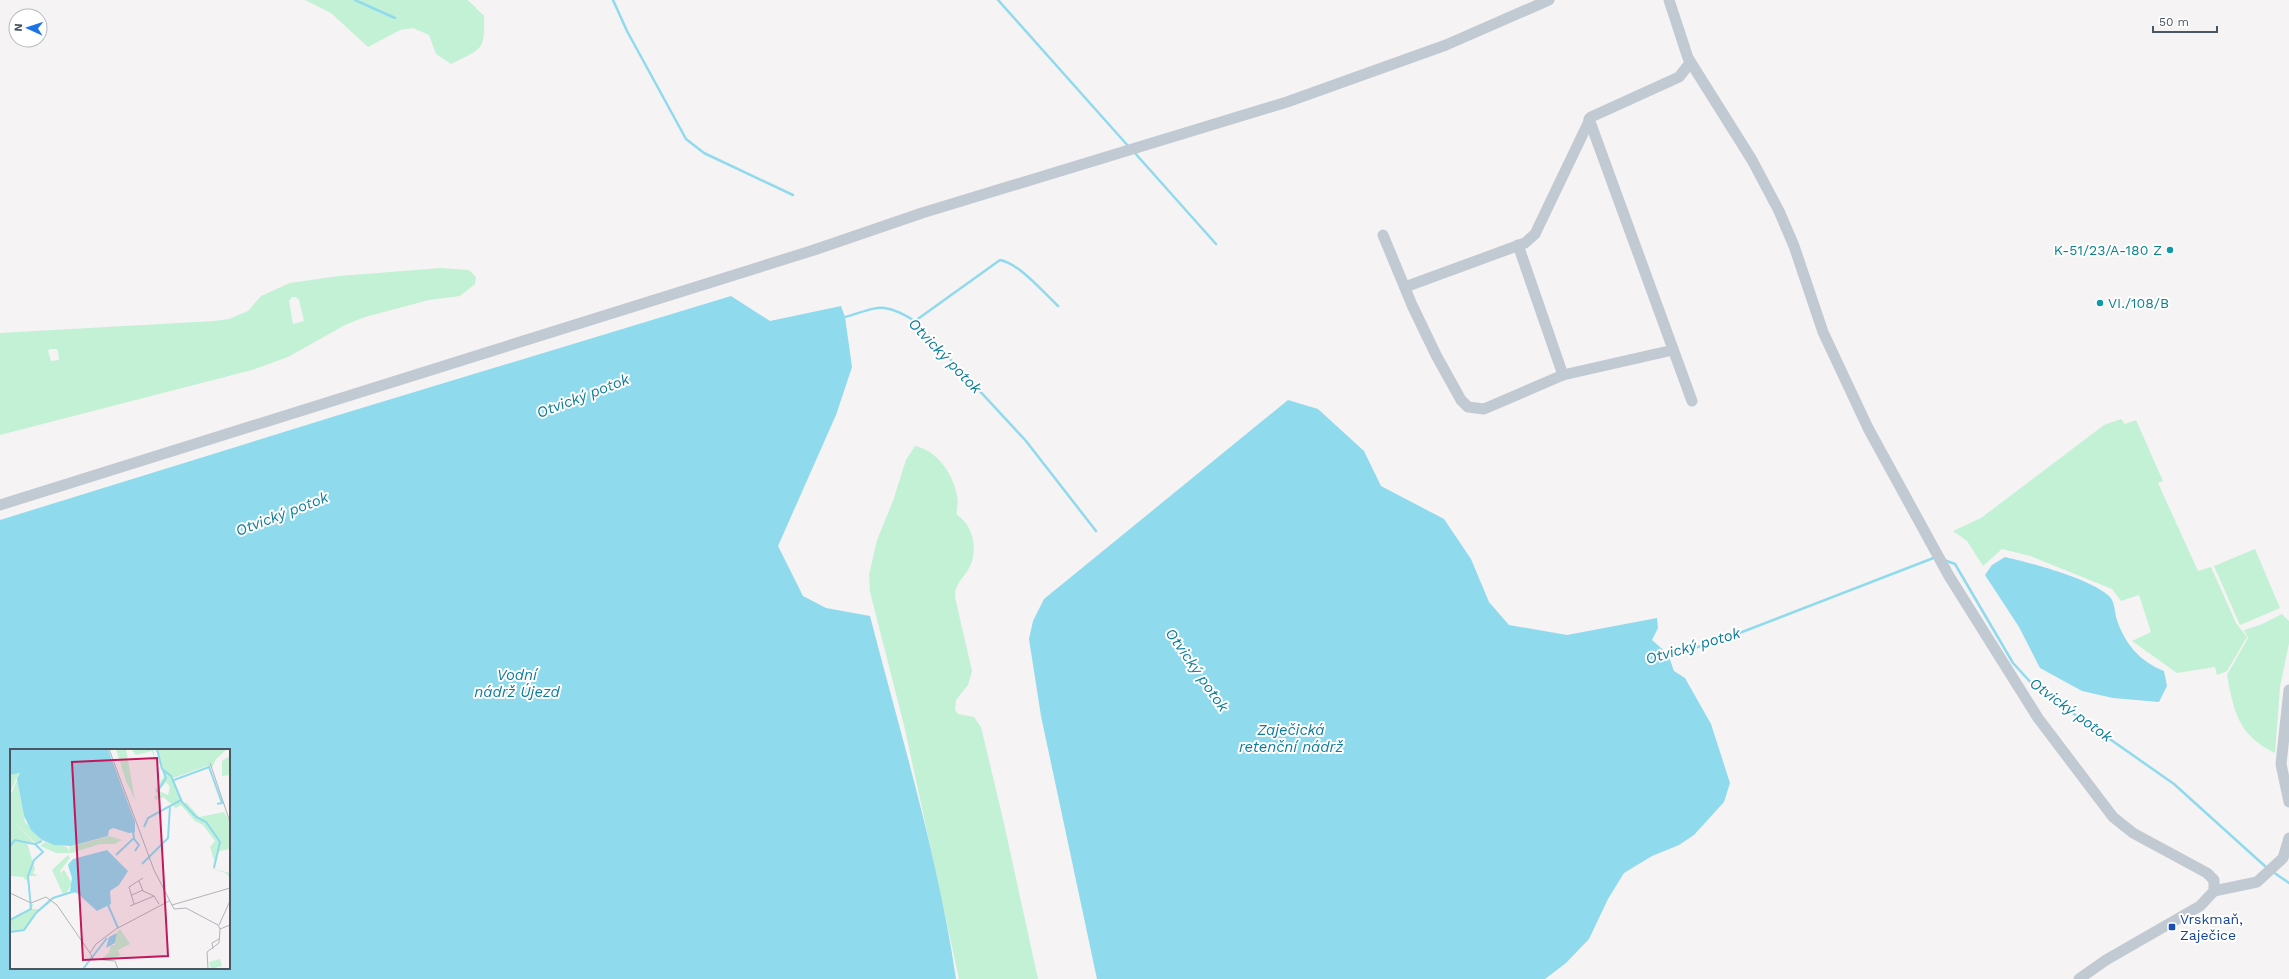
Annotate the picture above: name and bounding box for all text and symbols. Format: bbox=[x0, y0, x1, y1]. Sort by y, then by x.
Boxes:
north arrow bbox=[8, 8, 48, 48]
scale bar bbox=[2153, 8, 2217, 34]
text: 50 m bbox=[2159, 15, 2189, 29]
text: N bbox=[12, 23, 25, 32]
place label: K-51/23/A-180 Z bbox=[2054, 242, 2162, 258]
marker: K-51/23/A-180 Z bbox=[2165, 245, 2175, 255]
place label: VI./108/B bbox=[2108, 295, 2169, 311]
marker: VI./108/B bbox=[2095, 298, 2105, 308]
water label: Otvický potok bbox=[905, 315, 986, 398]
water label: Otvický potok bbox=[534, 370, 633, 422]
water label: Otvický potok bbox=[233, 488, 332, 540]
water label: Otvický potok bbox=[1643, 624, 1743, 668]
water label: Otvický potok bbox=[1162, 625, 1233, 716]
water label: Vodní nádrž Újezd bbox=[474, 666, 560, 701]
water label: Otvický potok bbox=[2026, 674, 2117, 747]
water label: Zaječická retenční nádrž bbox=[1239, 721, 1343, 756]
inset map bbox=[10, 749, 230, 969]
place label: Vrskmaň, Zaječice bbox=[2180, 911, 2243, 943]
marker: Vrskmaň, Zaječice bbox=[2167, 922, 2177, 932]

